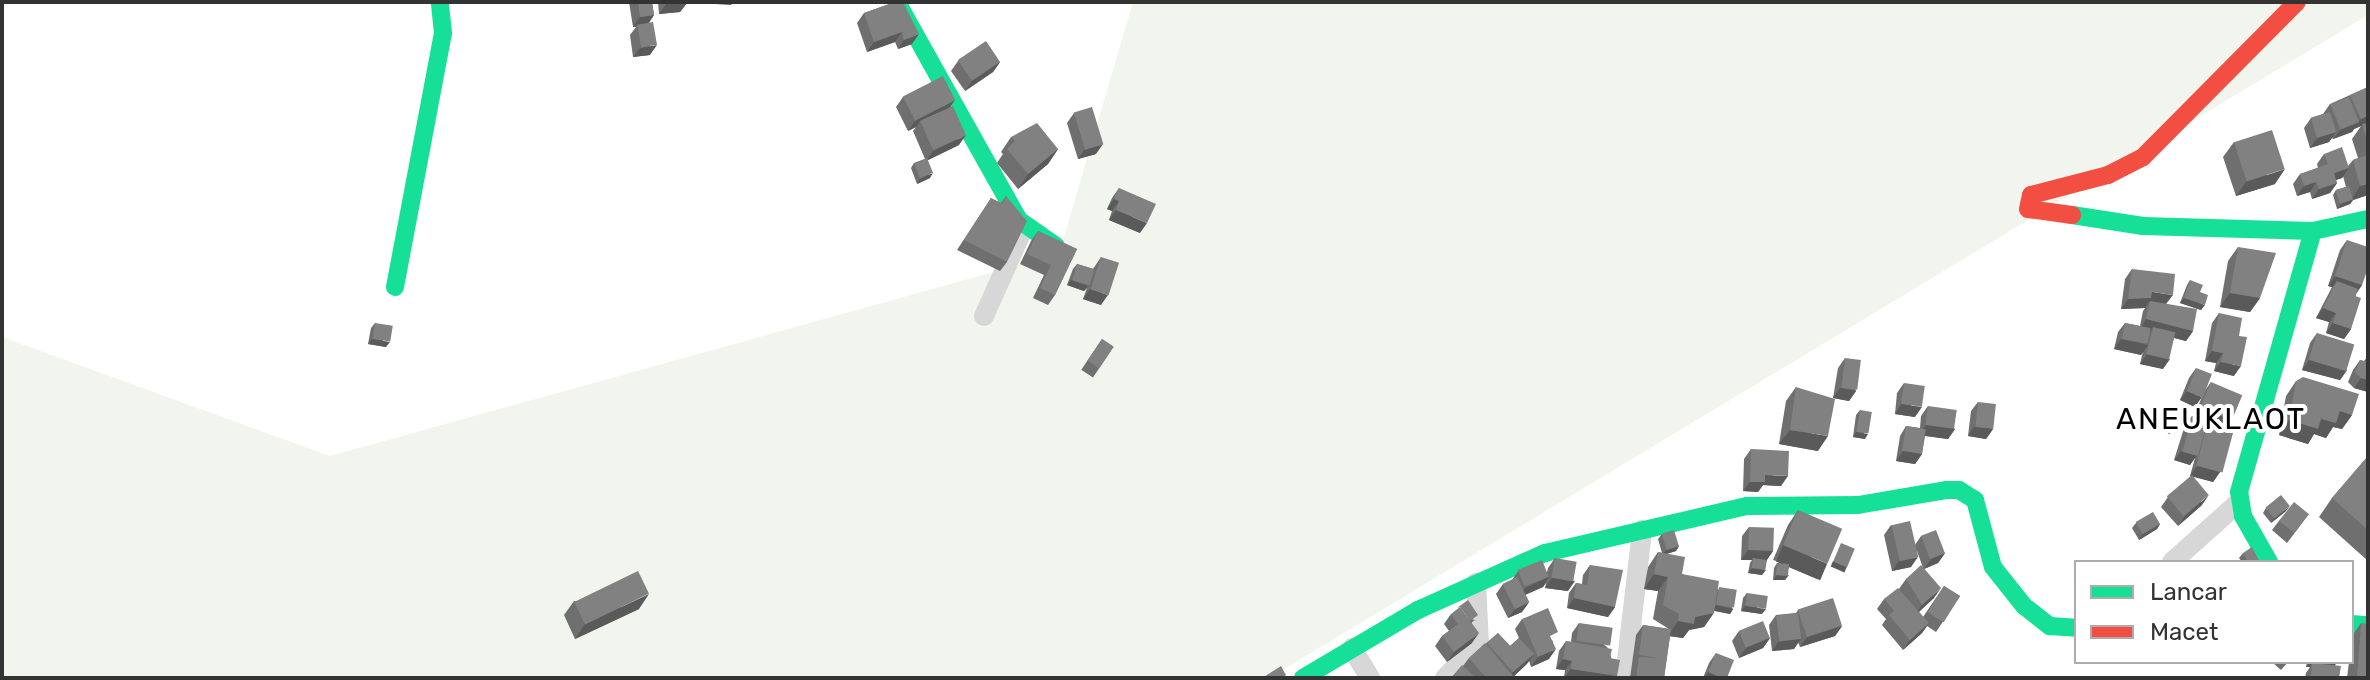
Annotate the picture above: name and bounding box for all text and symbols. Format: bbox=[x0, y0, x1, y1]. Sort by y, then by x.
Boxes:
district label: ANEUKLAOT bbox=[2116, 401, 2306, 437]
legend bbox=[2074, 560, 2354, 664]
text: Lancar bbox=[2150, 578, 2227, 606]
text: Macet bbox=[2150, 618, 2218, 646]

